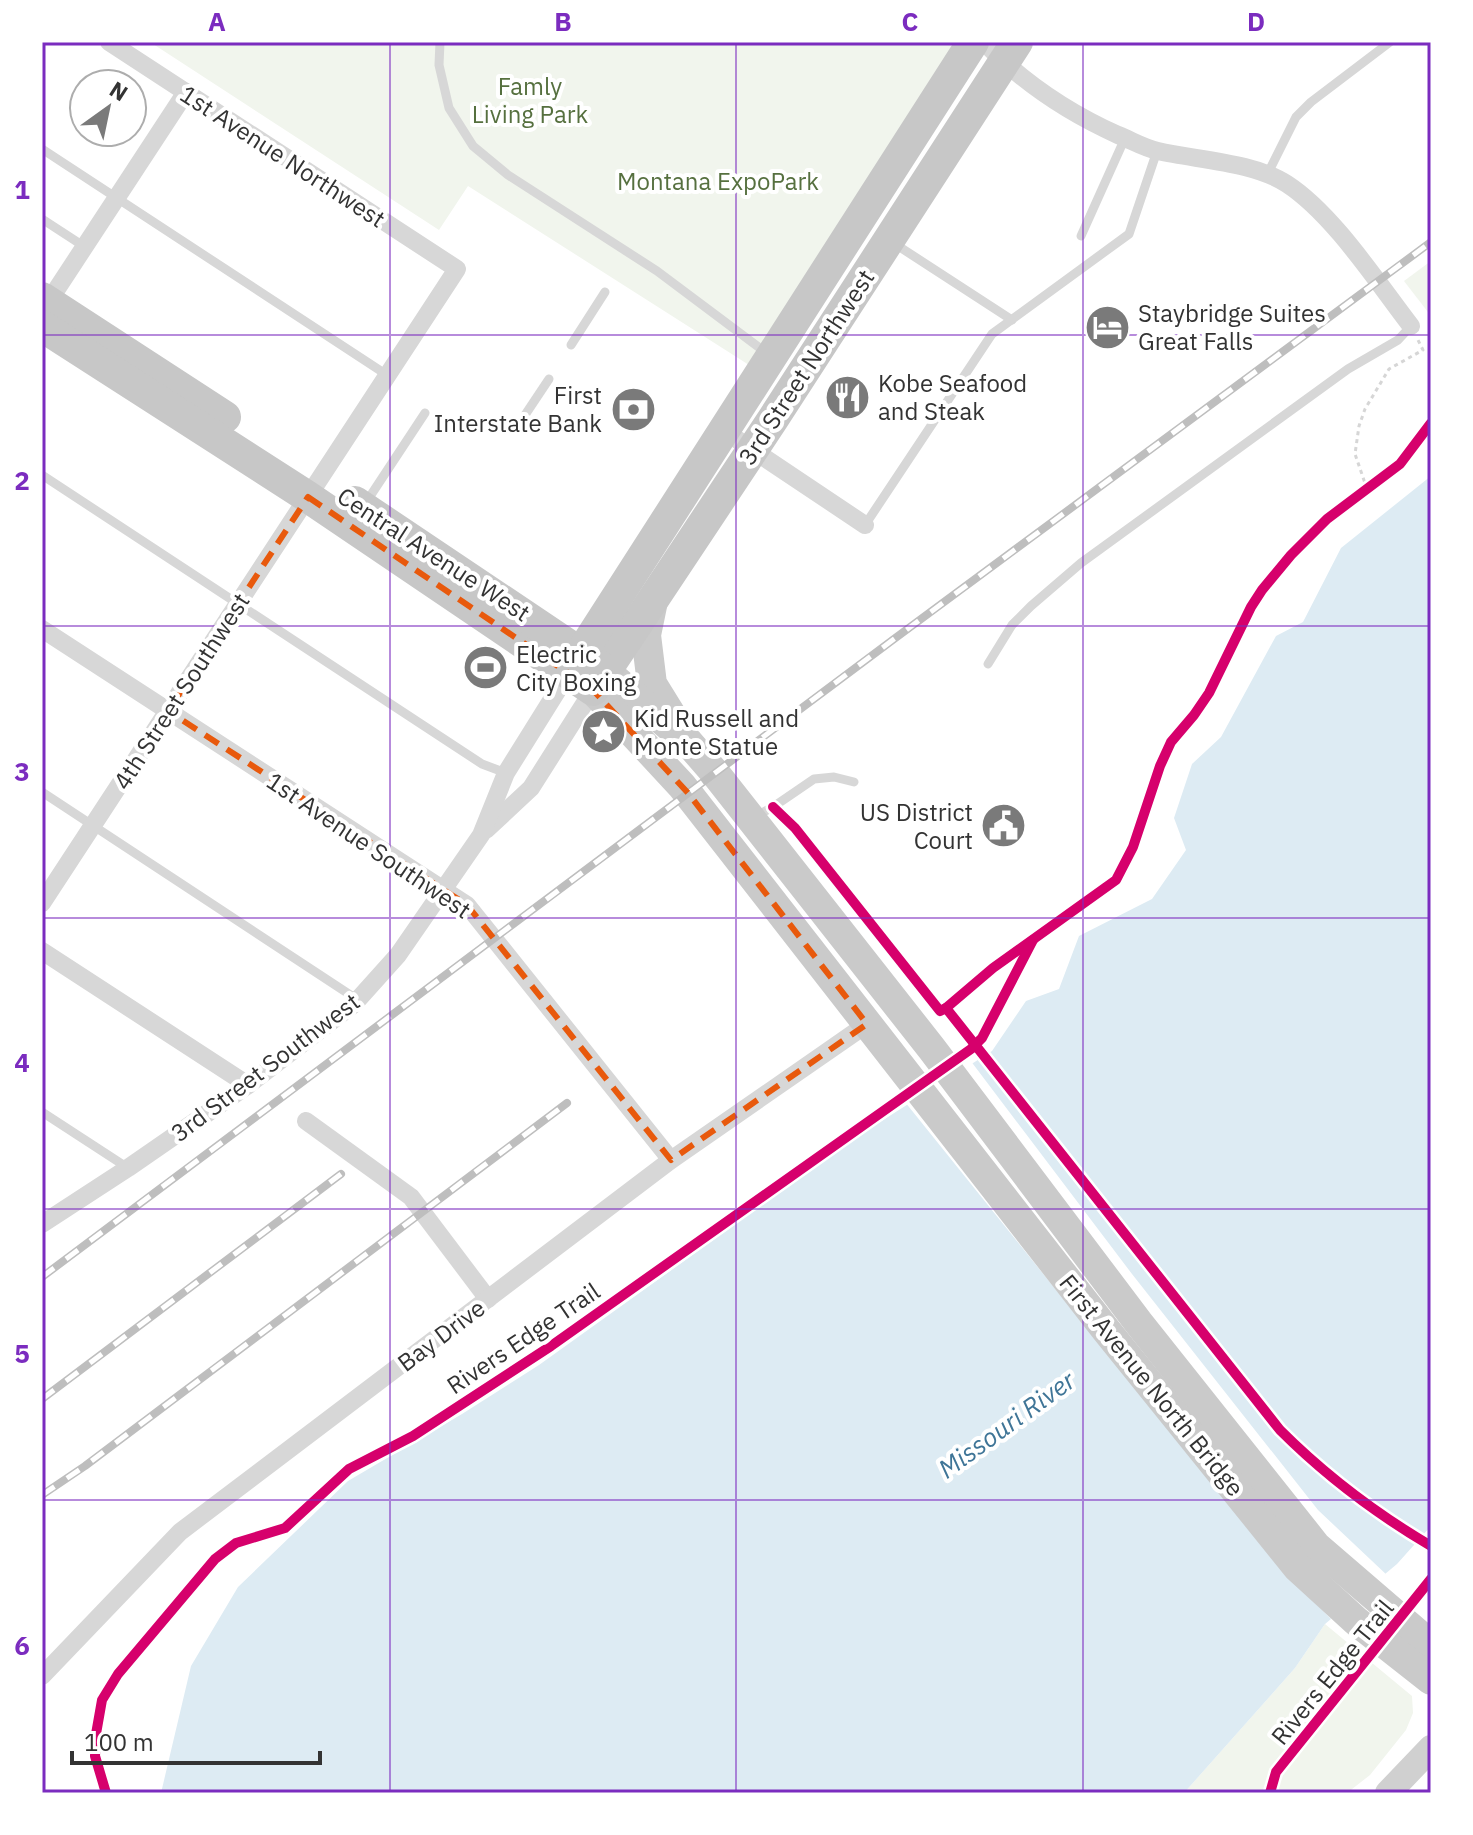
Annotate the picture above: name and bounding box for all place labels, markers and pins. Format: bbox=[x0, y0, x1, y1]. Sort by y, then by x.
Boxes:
place label: Staybridge Suites Great Falls bbox=[1138, 297, 1326, 357]
hotel icon: Staybridge Suites Great Falls bbox=[1083, 303, 1131, 351]
place label: Kobe Seafood and Steak bbox=[878, 367, 1027, 427]
restaurant icon: Kobe Seafood and Steak bbox=[823, 373, 871, 421]
place label: First Interstate Bank bbox=[434, 379, 602, 439]
bank icon: First Interstate Bank bbox=[609, 385, 657, 433]
place label: Electric City Boxing bbox=[516, 638, 637, 698]
sports icon: Electric City Boxing bbox=[461, 644, 509, 692]
place label: Kid Russell and Monte Statue bbox=[634, 702, 799, 762]
place icon: Kid Russell and Monte Statue bbox=[579, 708, 627, 756]
place label: US District Court bbox=[860, 796, 973, 856]
public building icon: US District Court bbox=[980, 802, 1028, 850]

